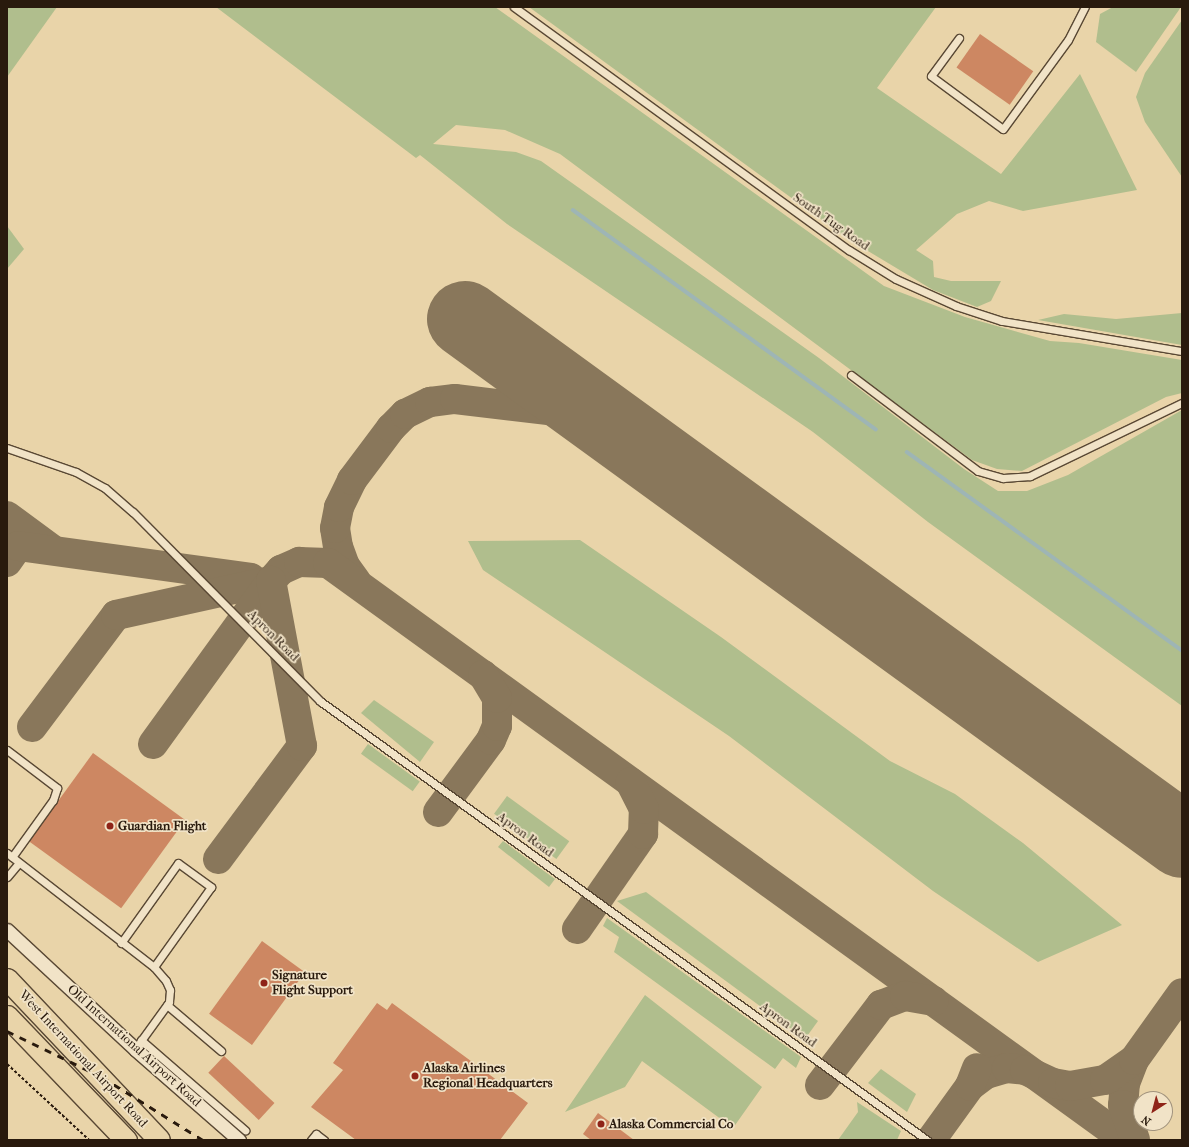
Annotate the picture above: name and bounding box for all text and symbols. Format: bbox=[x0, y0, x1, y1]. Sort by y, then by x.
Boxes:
street label: South Tug Road bbox=[790, 190, 872, 254]
street label: Apron Road bbox=[244, 607, 302, 665]
street label: Apron Road bbox=[493, 809, 557, 861]
place label: Guardian Flight bbox=[118, 818, 206, 834]
marker: Guardian Flight bbox=[105, 821, 115, 831]
place label: Signature Flight Support bbox=[272, 968, 353, 999]
marker: Signature Flight Support bbox=[259, 978, 269, 988]
street label: Old International Airport Road bbox=[64, 982, 204, 1110]
street label: West International Airport Road bbox=[15, 987, 151, 1131]
street label: Apron Road bbox=[756, 999, 820, 1051]
place label: Alaska Airlines Regional Headquarters bbox=[423, 1061, 553, 1092]
marker: Alaska Airlines Regional Headquarters bbox=[410, 1071, 420, 1081]
north arrow bbox=[1133, 1091, 1173, 1131]
text: N bbox=[1139, 1113, 1153, 1128]
place label: Alaska Commercial Co bbox=[609, 1116, 733, 1132]
marker: Alaska Commercial Co bbox=[596, 1119, 606, 1129]

